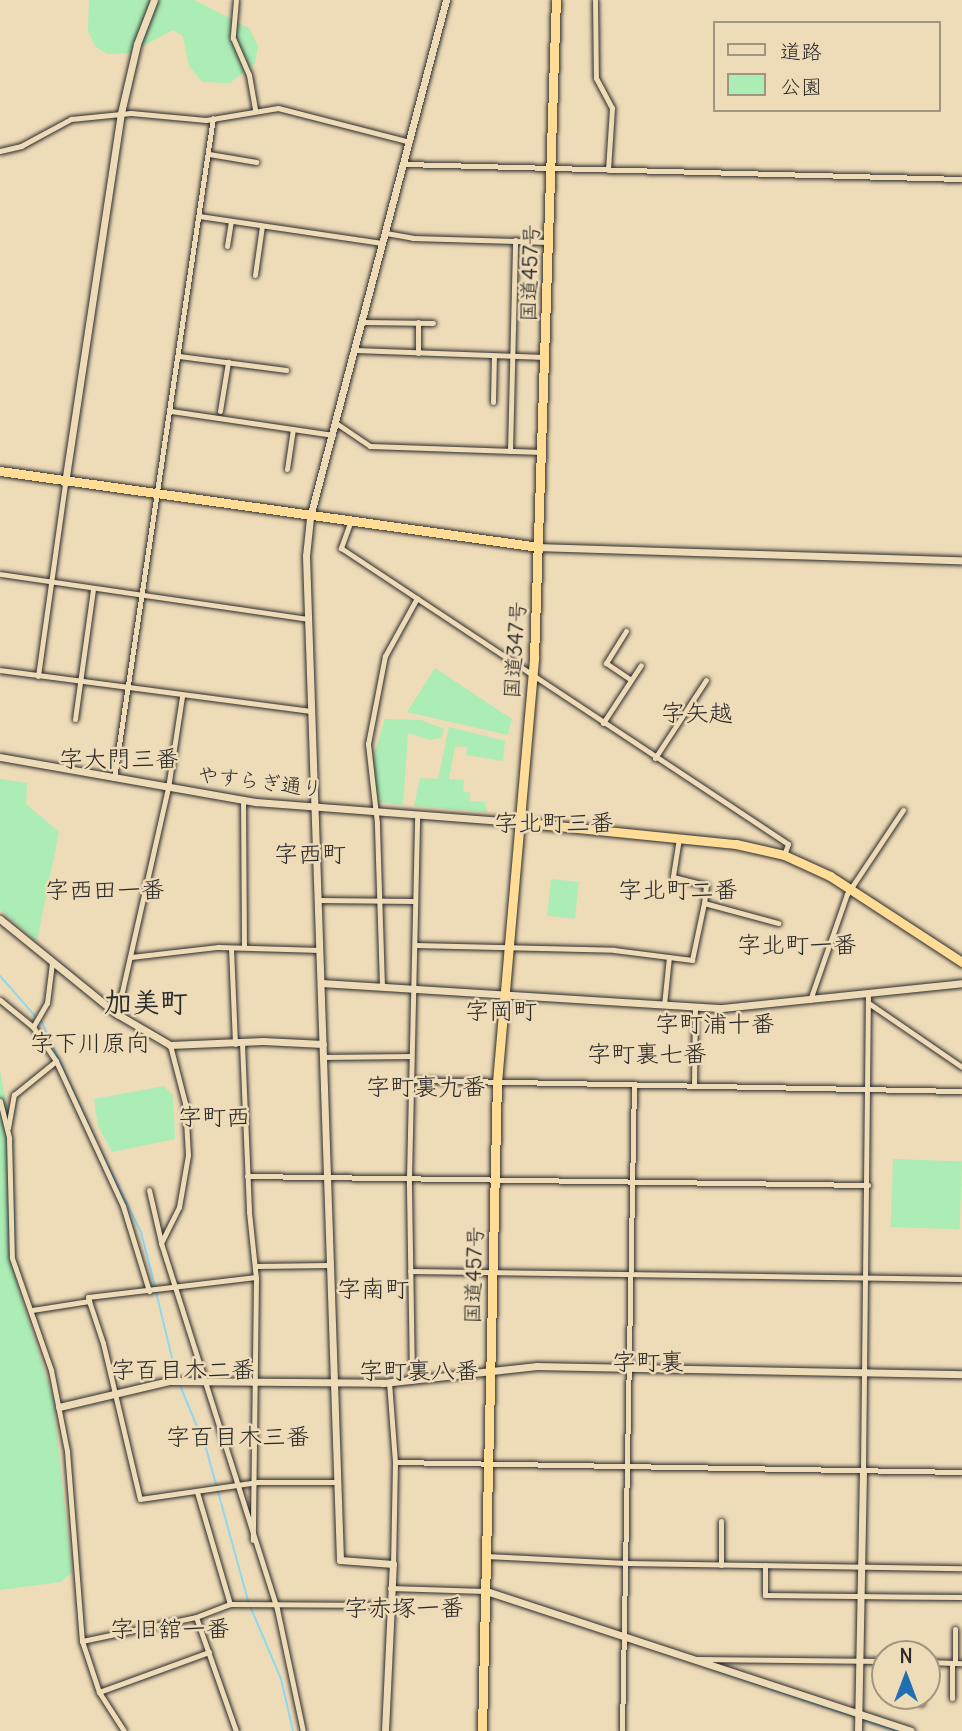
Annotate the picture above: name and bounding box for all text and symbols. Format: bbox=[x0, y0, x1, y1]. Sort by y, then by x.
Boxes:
legend bbox=[713, 21, 941, 112]
text: 道路 bbox=[780, 38, 822, 65]
text: 公園 bbox=[780, 73, 822, 100]
street label: 国道457号 bbox=[516, 224, 544, 322]
street label: 国道347号 bbox=[499, 601, 531, 699]
district label: 字矢越 bbox=[661, 699, 733, 727]
district label: 字大門三番 bbox=[59, 745, 179, 773]
street label: やすらぎ通り bbox=[196, 762, 324, 802]
district label: 字北町三番 bbox=[494, 809, 614, 837]
district label: 字西町 bbox=[274, 840, 346, 868]
district label: 字西田一番 bbox=[45, 876, 165, 904]
district label: 字北町二番 bbox=[618, 876, 738, 904]
district label: 字北町一番 bbox=[737, 931, 857, 959]
district label: 加美町 bbox=[104, 985, 188, 1019]
district label: 字岡町 bbox=[465, 997, 537, 1025]
district label: 字町浦十番 bbox=[655, 1010, 775, 1038]
district label: 字下川原向 bbox=[30, 1029, 150, 1057]
district label: 字町裏七番 bbox=[587, 1040, 707, 1068]
district label: 字町裏九番 bbox=[366, 1073, 486, 1101]
district label: 字町西 bbox=[178, 1103, 250, 1131]
street label: 国道457号 bbox=[460, 1226, 488, 1324]
district label: 字南町 bbox=[337, 1275, 409, 1303]
district label: 字町裏 bbox=[612, 1348, 684, 1376]
district label: 字百目木二番 bbox=[111, 1356, 255, 1384]
district label: 字町裏八番 bbox=[359, 1357, 479, 1385]
district label: 字百目木三番 bbox=[166, 1423, 310, 1451]
district label: 字赤塚一番 bbox=[344, 1594, 464, 1622]
district label: 字旧舘一番 bbox=[110, 1615, 230, 1643]
north arrow bbox=[871, 1640, 941, 1710]
text: N bbox=[899, 1644, 913, 1668]

